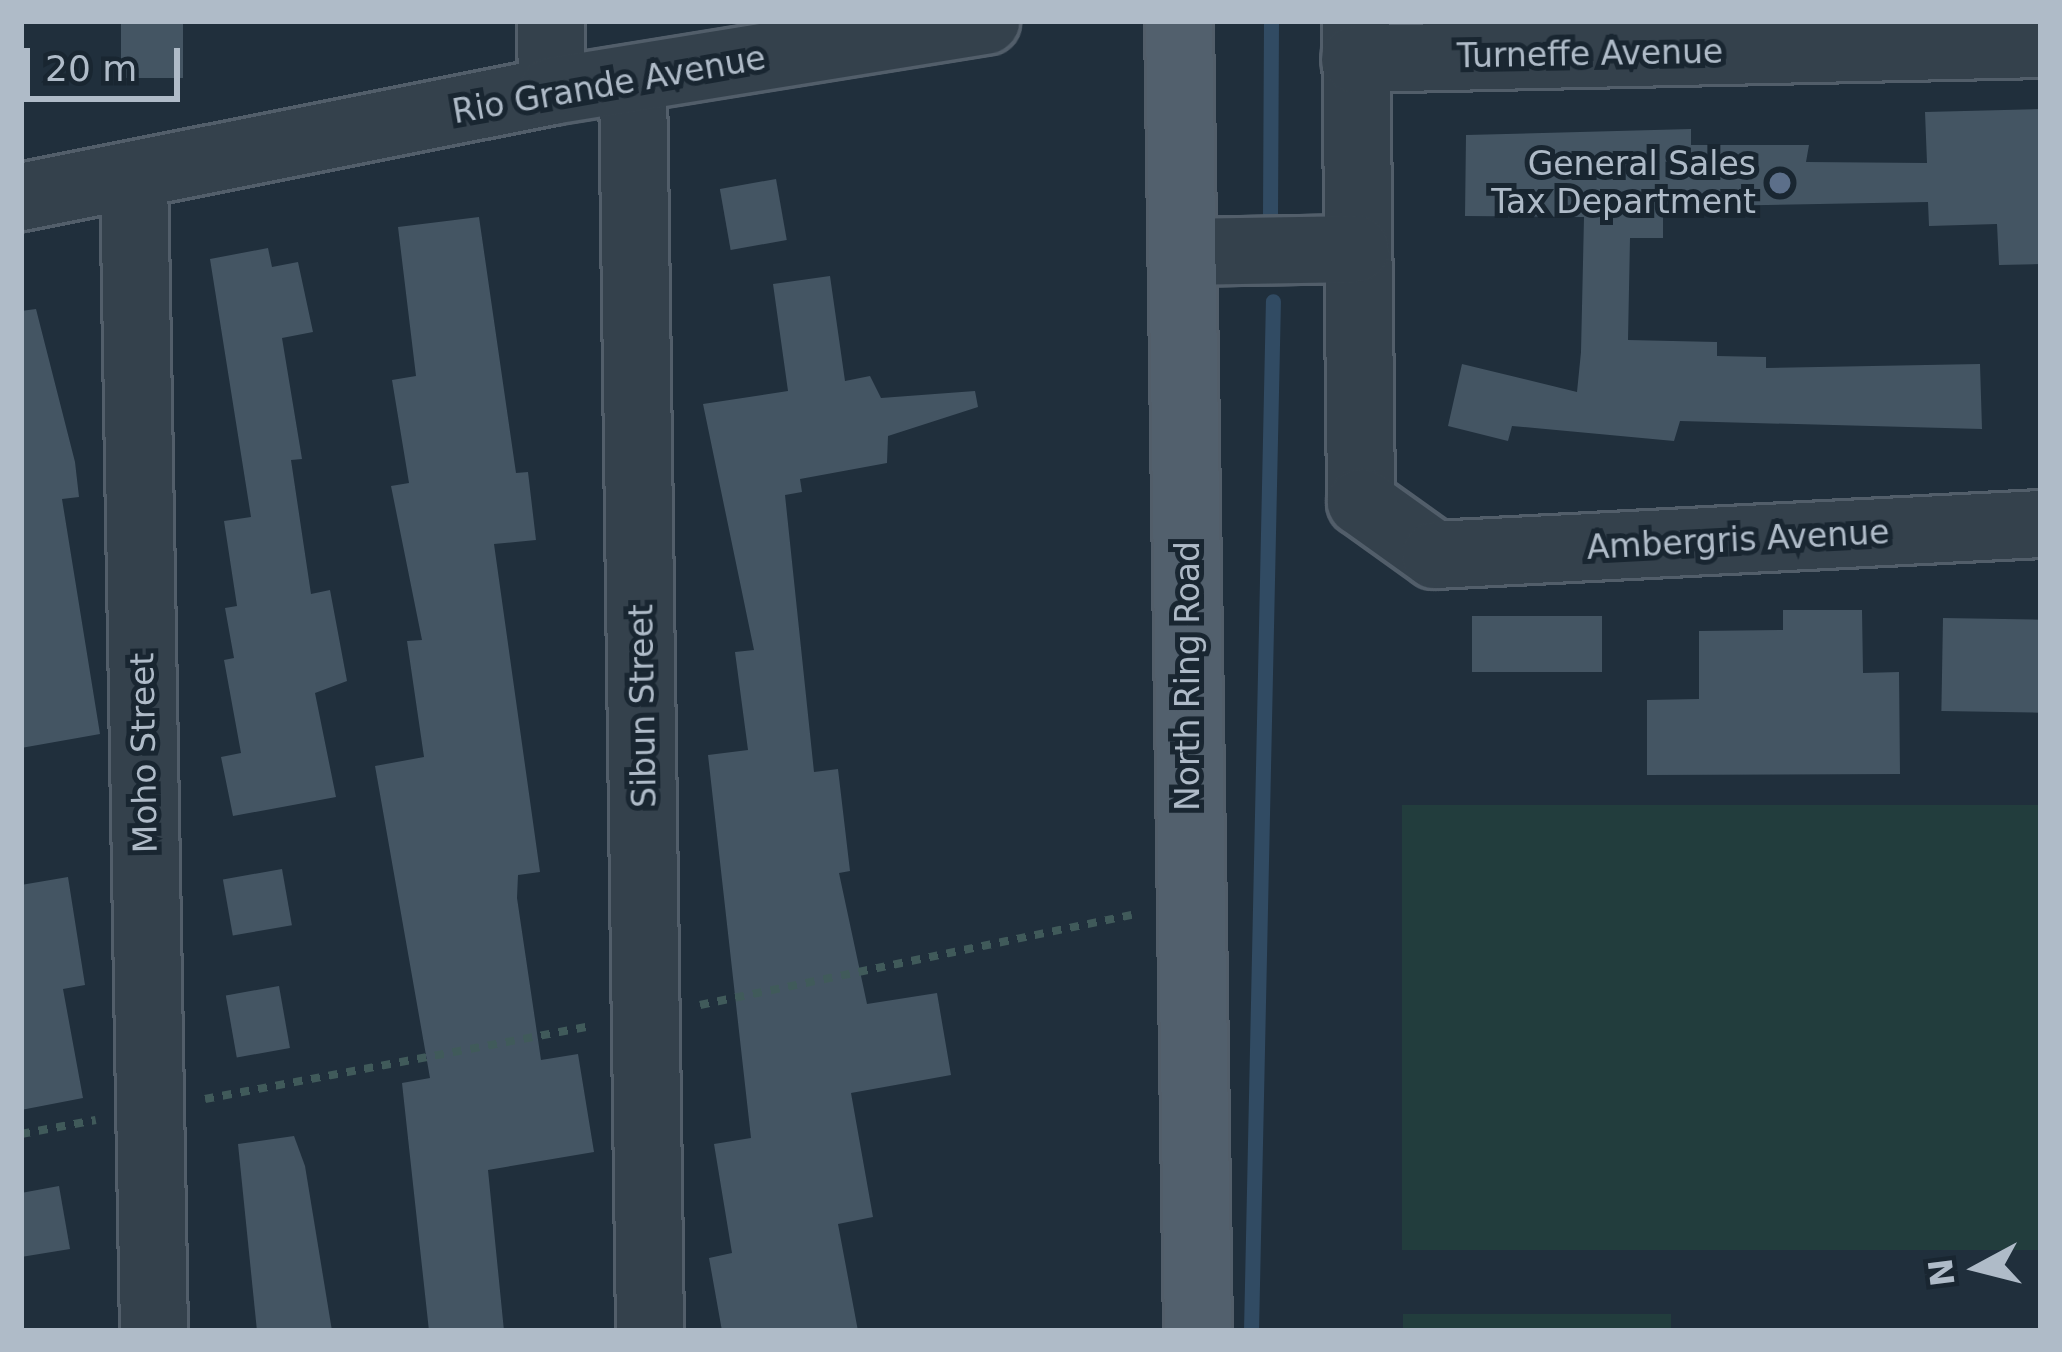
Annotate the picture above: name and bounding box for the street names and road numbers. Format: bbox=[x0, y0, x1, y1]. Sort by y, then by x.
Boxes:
street label: Turneffe Avenue bbox=[1456, 32, 1724, 76]
street label: Rio Grande Avenue bbox=[449, 38, 769, 132]
street label: Ambergris Avenue bbox=[1586, 512, 1890, 568]
street label: North Ring Road bbox=[1168, 541, 1208, 811]
street label: Sibun Street bbox=[621, 604, 665, 808]
street label: Moho Street bbox=[122, 652, 166, 854]

